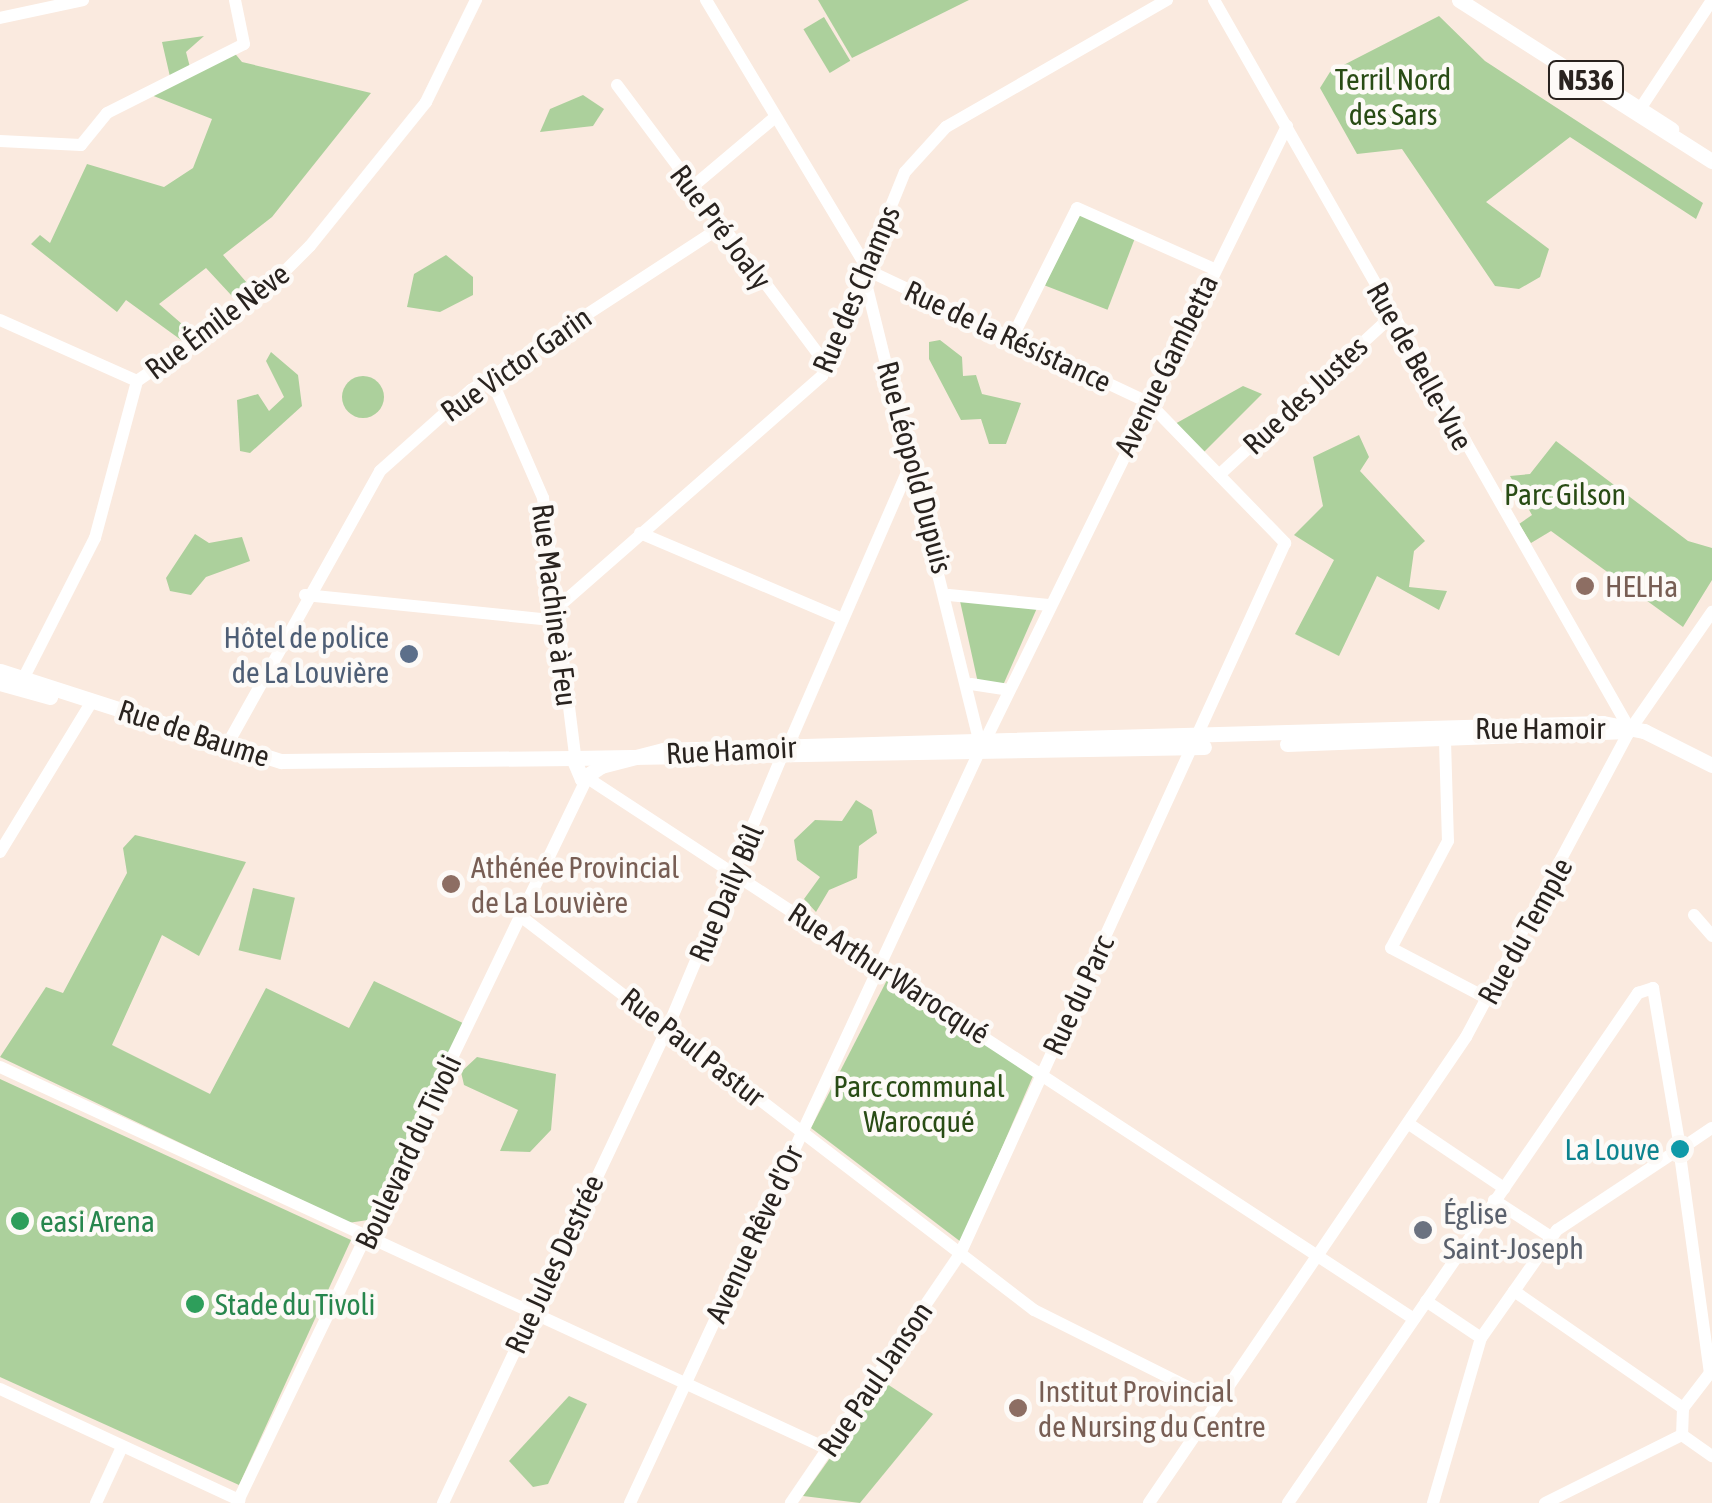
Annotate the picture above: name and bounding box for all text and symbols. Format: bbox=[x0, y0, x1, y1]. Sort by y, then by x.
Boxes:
road number: N536 bbox=[1546, 57, 1626, 103]
park label: Terril Nord des Sars bbox=[1335, 61, 1451, 132]
street label: Rue Pré Joaly bbox=[663, 158, 779, 296]
street label: Rue des Champs bbox=[805, 200, 907, 378]
street label: Rue Émile Nève bbox=[138, 255, 296, 387]
street label: Avenue Gambetta bbox=[1106, 268, 1226, 462]
street label: Rue de la Résistance bbox=[899, 272, 1117, 400]
street label: Rue de Belle-Vue bbox=[1359, 276, 1481, 456]
street label: Rue Victor Garin bbox=[434, 299, 598, 429]
street label: Rue des Justes bbox=[1235, 328, 1375, 462]
street label: Rue Léopold Dupuis bbox=[869, 357, 961, 577]
park label: Parc Gilson bbox=[1504, 476, 1626, 512]
street label: Rue Machine à Feu bbox=[525, 502, 585, 708]
place label: HELHa bbox=[1605, 568, 1678, 604]
marker: HELHa bbox=[1574, 575, 1596, 597]
place label: Hôtel de police de La Louvière bbox=[224, 619, 389, 690]
marker: Hôtel de police de La Louvière bbox=[398, 643, 420, 665]
street label: Rue de Baume bbox=[114, 692, 274, 774]
street label: Rue Hamoir bbox=[1475, 710, 1605, 746]
street label: Rue Hamoir bbox=[665, 729, 797, 771]
street label: Rue Daily Bûl bbox=[681, 819, 771, 967]
place label: Athénée Provincial de La Louvière bbox=[471, 849, 679, 920]
street label: Rue du Temple bbox=[1470, 851, 1580, 1011]
marker: Athénée Provincial de La Louvière bbox=[440, 873, 462, 895]
street label: Rue Arthur Warocqué bbox=[782, 895, 996, 1051]
street label: Rue du Parc bbox=[1035, 929, 1121, 1061]
street label: Rue Paul Pastur bbox=[614, 980, 772, 1114]
street label: Boulevard du Tivoli bbox=[347, 1049, 469, 1255]
park label: Parc communal Warocqué bbox=[833, 1068, 1005, 1138]
place label: La Louve bbox=[1564, 1131, 1660, 1167]
marker: La Louve bbox=[1669, 1138, 1691, 1160]
street label: Avenue Rêve d'Or bbox=[697, 1140, 811, 1328]
street label: Rue Jules Destrée bbox=[497, 1169, 611, 1359]
place label: Église Saint-Joseph bbox=[1443, 1195, 1584, 1266]
place label: easi Arena bbox=[40, 1203, 155, 1239]
marker: easi Arena bbox=[9, 1210, 31, 1232]
marker: Église Saint-Joseph bbox=[1412, 1219, 1434, 1241]
place label: Stade du Tivoli bbox=[215, 1286, 375, 1322]
marker: Stade du Tivoli bbox=[184, 1293, 206, 1315]
street label: Rue Paul Janson bbox=[810, 1295, 940, 1463]
place label: Institut Provincial de Nursing du Centre bbox=[1038, 1373, 1266, 1444]
marker: Institut Provincial de Nursing du Centre bbox=[1007, 1397, 1029, 1419]

